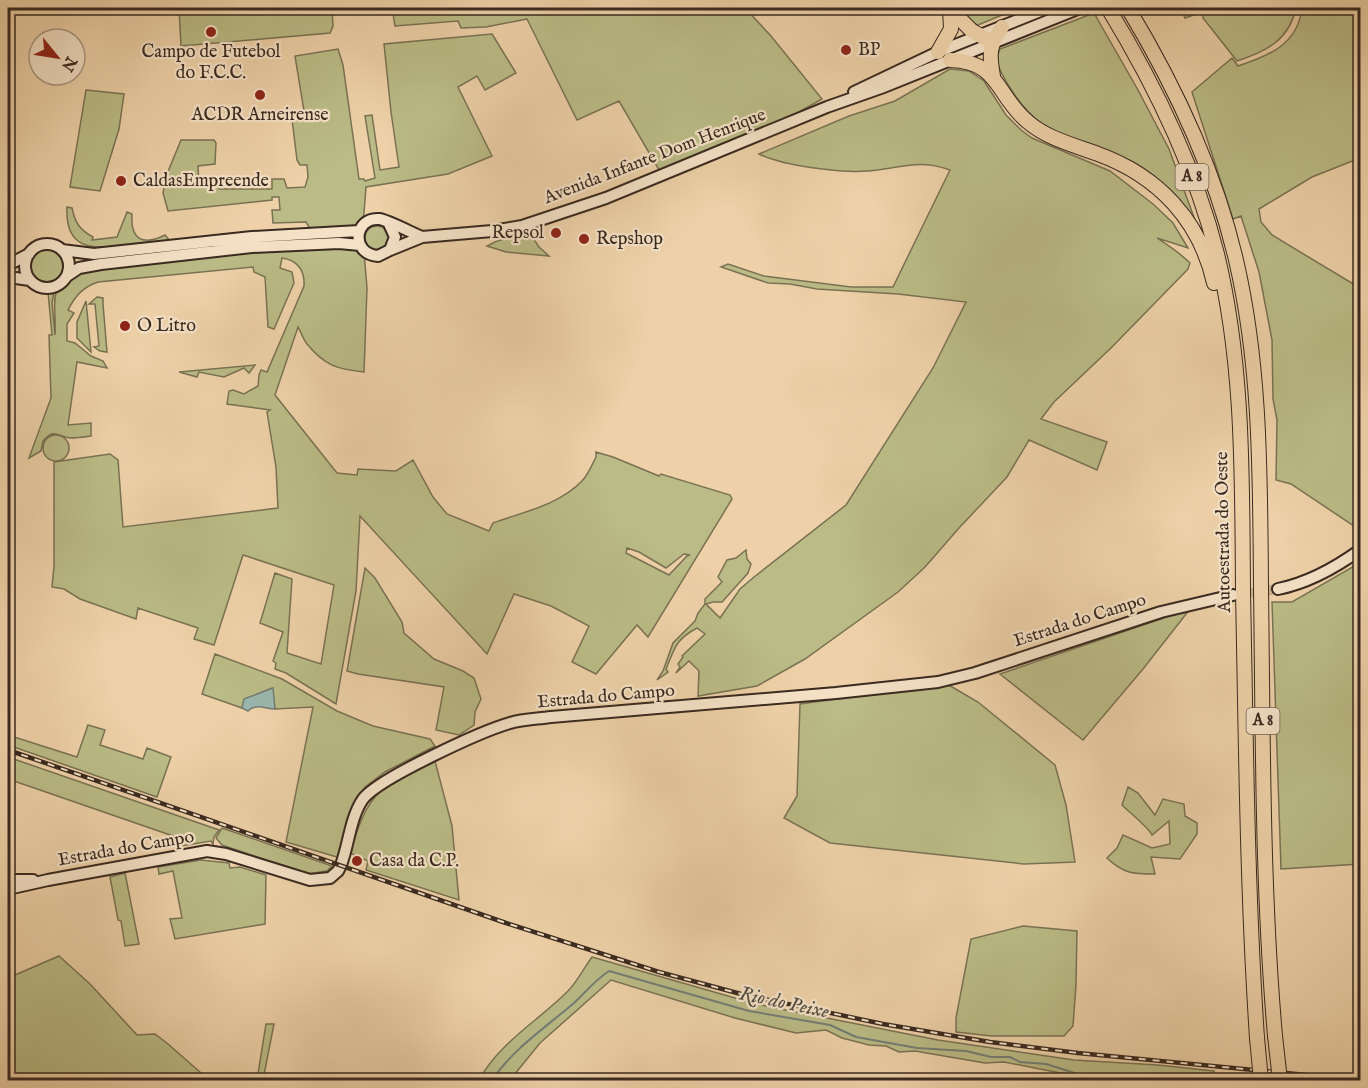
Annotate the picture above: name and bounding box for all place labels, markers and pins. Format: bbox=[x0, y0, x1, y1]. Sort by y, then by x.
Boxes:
marker: Campo de Futebol do F.C.C. bbox=[204, 25, 218, 39]
place label: BP bbox=[858, 39, 880, 62]
place label: Campo de Futebol do F.C.C. bbox=[141, 41, 281, 85]
marker: BP bbox=[839, 43, 853, 57]
marker: ACDR Arneirense bbox=[253, 88, 267, 102]
place label: ACDR Arneirense bbox=[190, 104, 329, 127]
place label: CaldasEmpreende bbox=[133, 170, 269, 193]
marker: CaldasEmpreende bbox=[114, 174, 128, 188]
place label: Repsol bbox=[491, 222, 544, 245]
marker: Repsol bbox=[549, 226, 563, 240]
place label: Repshop bbox=[596, 228, 663, 251]
marker: Repshop bbox=[577, 232, 591, 246]
place label: O Litro bbox=[137, 315, 196, 338]
marker: O Litro bbox=[118, 319, 132, 333]
place label: Casa da C.P. bbox=[369, 850, 459, 873]
marker: Casa da C.P. bbox=[350, 854, 364, 868]

